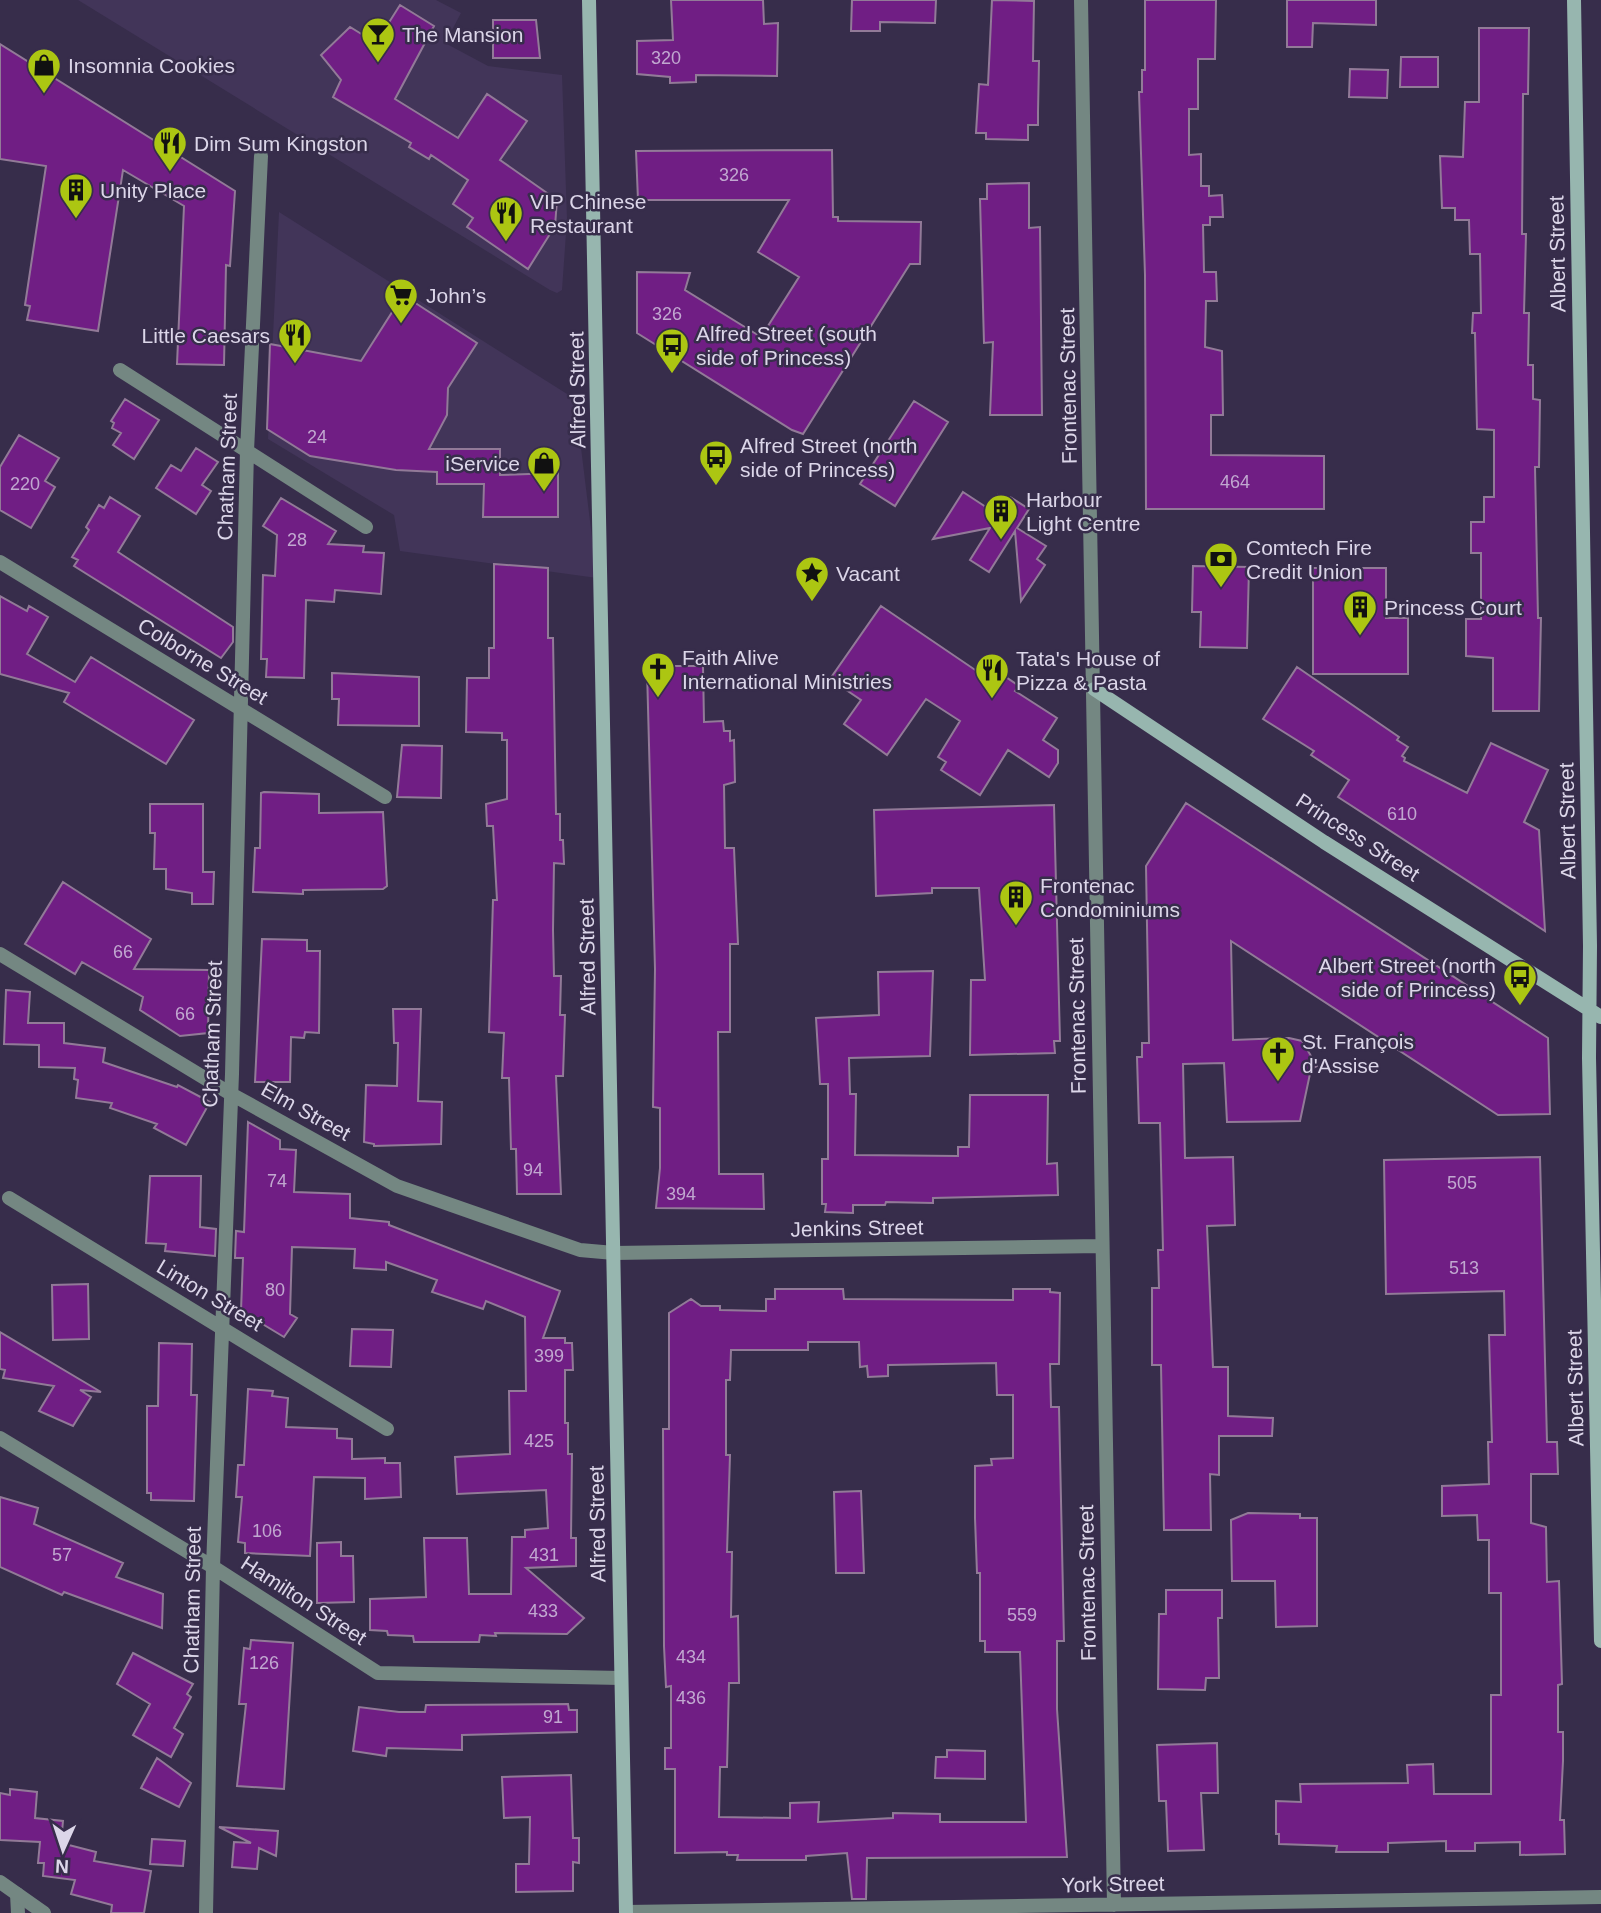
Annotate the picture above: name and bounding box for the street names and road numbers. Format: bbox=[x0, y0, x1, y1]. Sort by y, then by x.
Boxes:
street label: Albert Street bbox=[1544, 195, 1570, 313]
street label: Frontenac Street bbox=[1055, 307, 1081, 464]
street label: Alfred Street bbox=[564, 331, 590, 449]
street label: Chatham Street bbox=[213, 393, 241, 541]
street label: Colborne Street bbox=[134, 613, 272, 709]
street label: Albert Street bbox=[1554, 762, 1580, 880]
street label: Princess Street bbox=[1292, 789, 1424, 886]
street label: Alfred Street bbox=[574, 898, 600, 1016]
street label: Frontenac Street bbox=[1064, 937, 1090, 1094]
street label: Chatham Street bbox=[198, 960, 226, 1108]
street label: Elm Street bbox=[258, 1077, 355, 1145]
street label: Jenkins Street bbox=[790, 1215, 924, 1241]
street label: Linton Street bbox=[153, 1254, 267, 1336]
street label: Albert Street bbox=[1562, 1329, 1588, 1447]
street label: Alfred Street bbox=[584, 1465, 610, 1583]
street label: Frontenac Street bbox=[1074, 1504, 1100, 1661]
street label: Chatham Street bbox=[179, 1526, 205, 1674]
street label: Hamilton Street bbox=[237, 1551, 371, 1649]
street label: York Street bbox=[1061, 1872, 1165, 1896]

